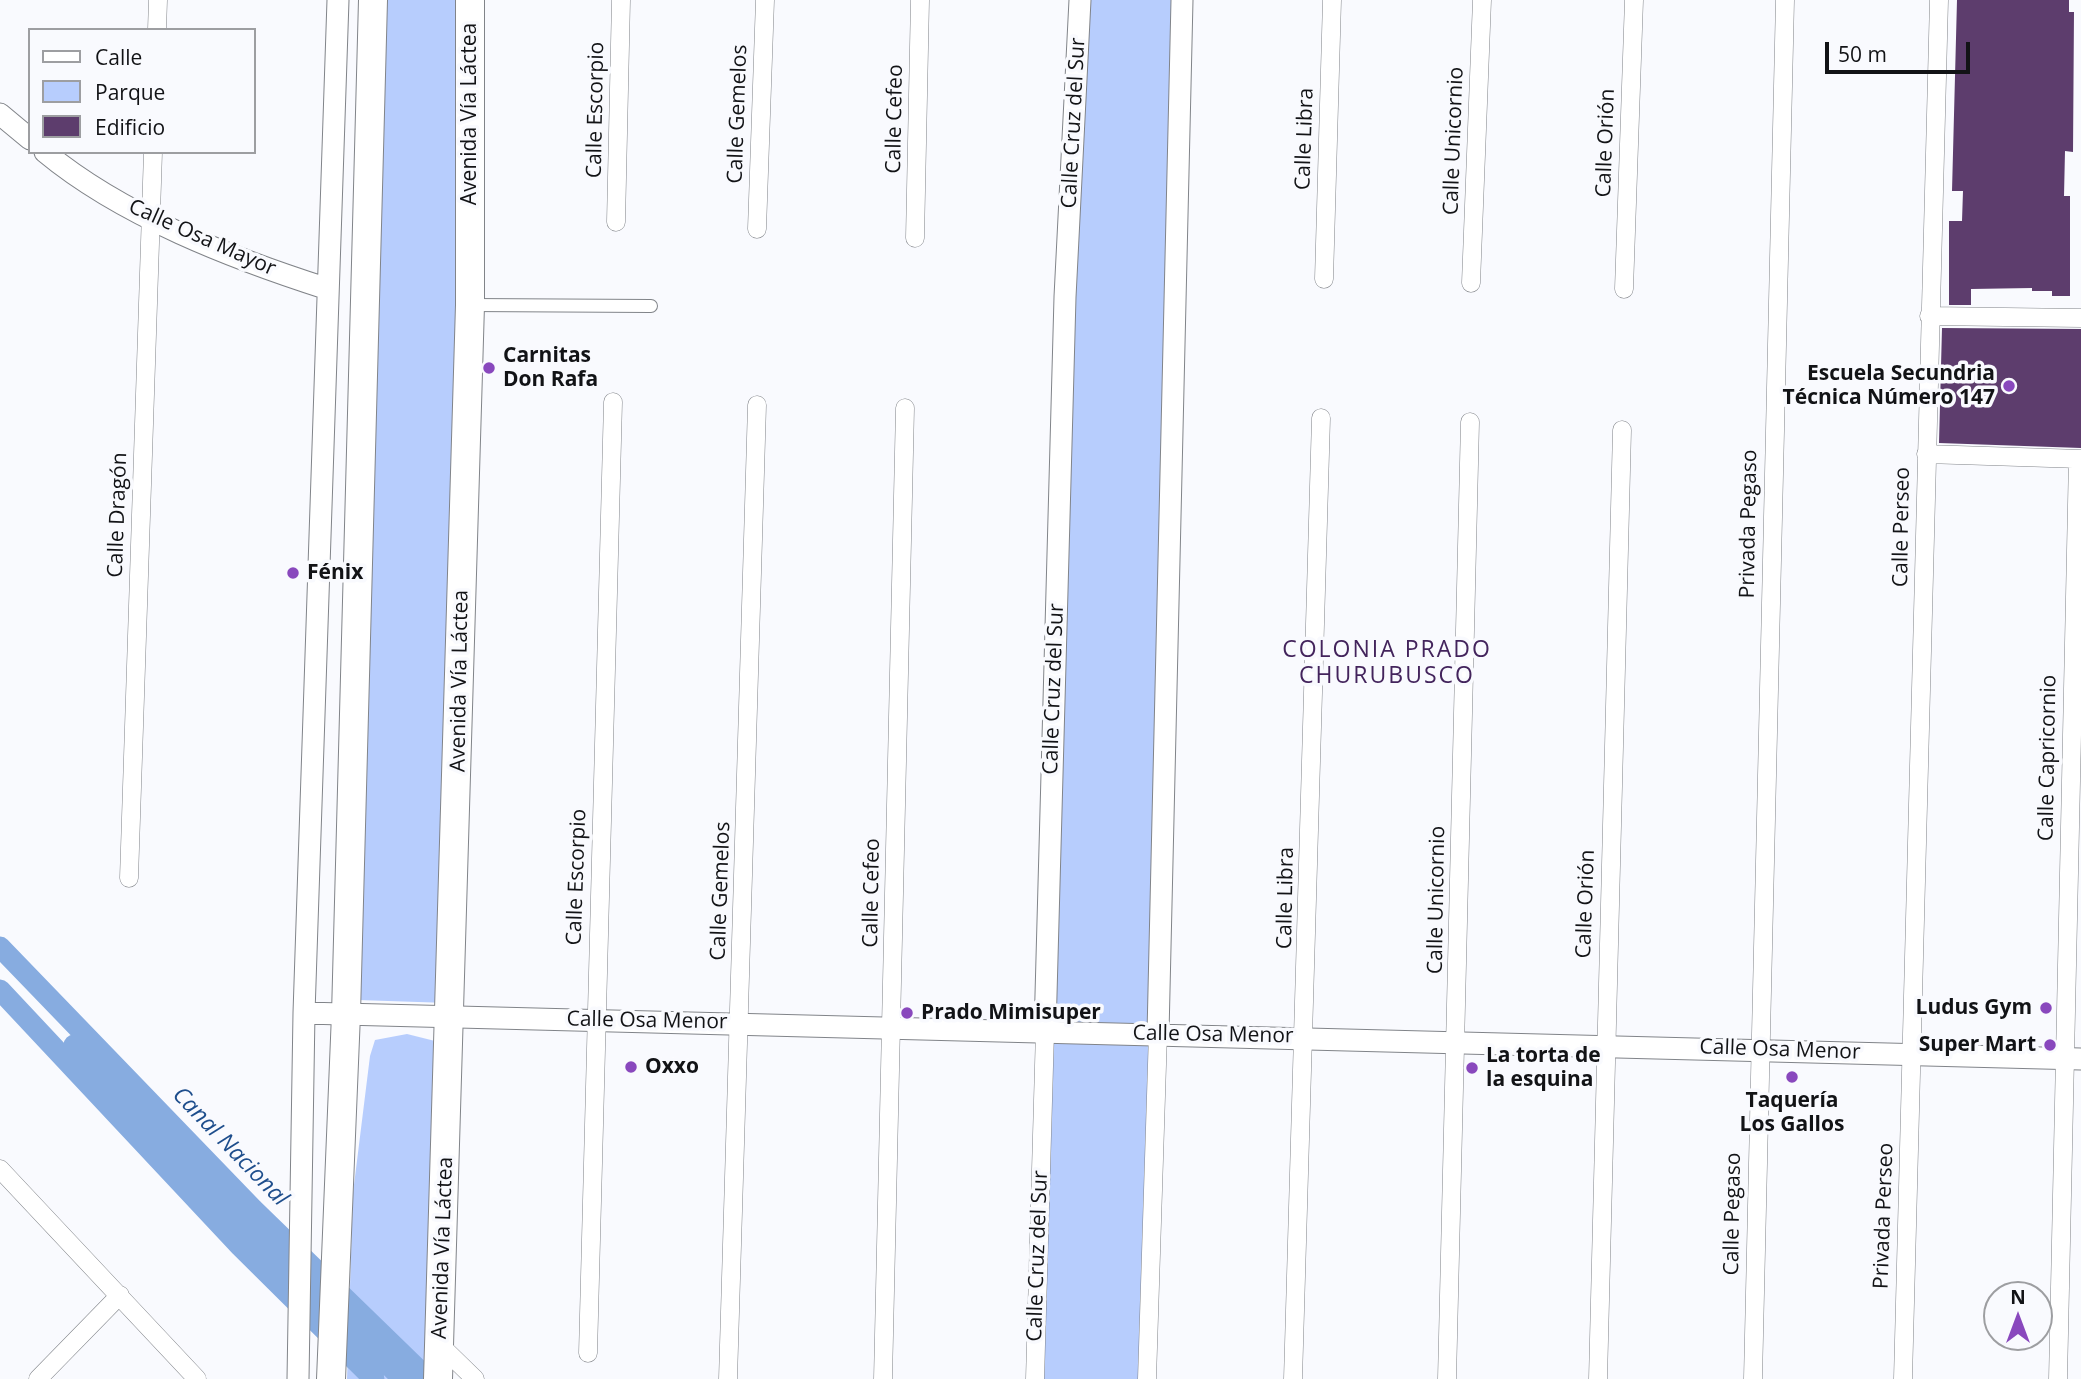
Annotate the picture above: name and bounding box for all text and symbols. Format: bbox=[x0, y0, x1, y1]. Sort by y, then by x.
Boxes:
street label: Avenida Vía Láctea bbox=[457, 23, 483, 205]
legend bbox=[28, 28, 256, 154]
scale bar bbox=[1829, 28, 1974, 72]
street label: Calle Cruz del Sur bbox=[1057, 37, 1091, 209]
text: 50 m bbox=[1838, 40, 1887, 68]
street label: Calle Escorpio bbox=[582, 42, 610, 178]
text: Calle bbox=[95, 43, 142, 71]
street label: Calle Gemelos bbox=[723, 44, 753, 184]
street label: Calle Cefeo bbox=[881, 64, 909, 174]
street label: Calle Unicornio bbox=[1439, 66, 1469, 216]
text: Parque bbox=[95, 78, 165, 106]
street label: Calle Libra bbox=[1291, 88, 1319, 190]
street label: Calle Orión bbox=[1592, 88, 1620, 198]
text: Edificio bbox=[95, 113, 165, 141]
street label: Calle Osa Mayor bbox=[124, 194, 280, 282]
place label: Carnitas Don Rafa bbox=[503, 343, 598, 393]
marker: Carnitas Don Rafa bbox=[481, 360, 497, 376]
place label: Escuela Secundria Técnica Número 147 bbox=[1783, 361, 1995, 411]
marker: Escuela Secundria Técnica Número 147 bbox=[2001, 378, 2017, 394]
street label: Privada Pegaso bbox=[1735, 449, 1763, 599]
street label: Calle Dragón bbox=[103, 452, 133, 578]
street label: Calle Perseo bbox=[1888, 467, 1916, 587]
place label: Fénix bbox=[307, 560, 363, 586]
marker: Fénix bbox=[285, 565, 301, 581]
street label: Avenida Vía Láctea bbox=[446, 590, 474, 772]
street label: Calle Cruz del Sur bbox=[1038, 603, 1070, 775]
district label: COLONIA PRADO CHURUBUSCO bbox=[1284, 636, 1490, 690]
street label: Calle Capricornio bbox=[2034, 675, 2062, 841]
street label: Calle Escorpio bbox=[562, 808, 592, 946]
street label: Calle Gemelos bbox=[706, 821, 736, 961]
street label: Calle Unicornio bbox=[1423, 826, 1451, 974]
street label: Calle Cefeo bbox=[858, 838, 886, 948]
street label: Calle Libra bbox=[1273, 847, 1299, 949]
street label: Calle Orión bbox=[1572, 849, 1600, 959]
place label: Ludus Gym bbox=[1916, 995, 2032, 1021]
place label: Prado Mimisuper bbox=[921, 1000, 1101, 1026]
marker: Ludus Gym bbox=[2038, 1000, 2054, 1016]
marker: Prado Mimisuper bbox=[899, 1005, 915, 1021]
street label: Calle Osa Menor bbox=[566, 1007, 728, 1035]
street label: Calle Osa Menor bbox=[1132, 1021, 1294, 1049]
place label: Super Mart bbox=[1919, 1032, 2036, 1058]
street label: Calle Osa Menor bbox=[1699, 1035, 1861, 1065]
marker: Super Mart bbox=[2042, 1037, 2058, 1053]
place label: La torta de la esquina bbox=[1486, 1043, 1601, 1093]
place label: Oxxo bbox=[645, 1054, 699, 1080]
marker: Oxxo bbox=[623, 1059, 639, 1075]
marker: La torta de la esquina bbox=[1464, 1060, 1480, 1076]
marker: Taquería Los Gallos bbox=[1784, 1069, 1800, 1085]
water label: Canal Nacional bbox=[166, 1082, 294, 1212]
place label: Taquería Los Gallos bbox=[1740, 1088, 1844, 1138]
street label: Privada Perseo bbox=[1869, 1143, 1899, 1289]
street label: Calle Pegaso bbox=[1719, 1152, 1747, 1276]
street label: Avenida Vía Láctea bbox=[427, 1156, 459, 1340]
street label: Calle Cruz del Sur bbox=[1022, 1170, 1054, 1342]
north arrow bbox=[1983, 1281, 2053, 1351]
text: N bbox=[2010, 1284, 2026, 1310]

